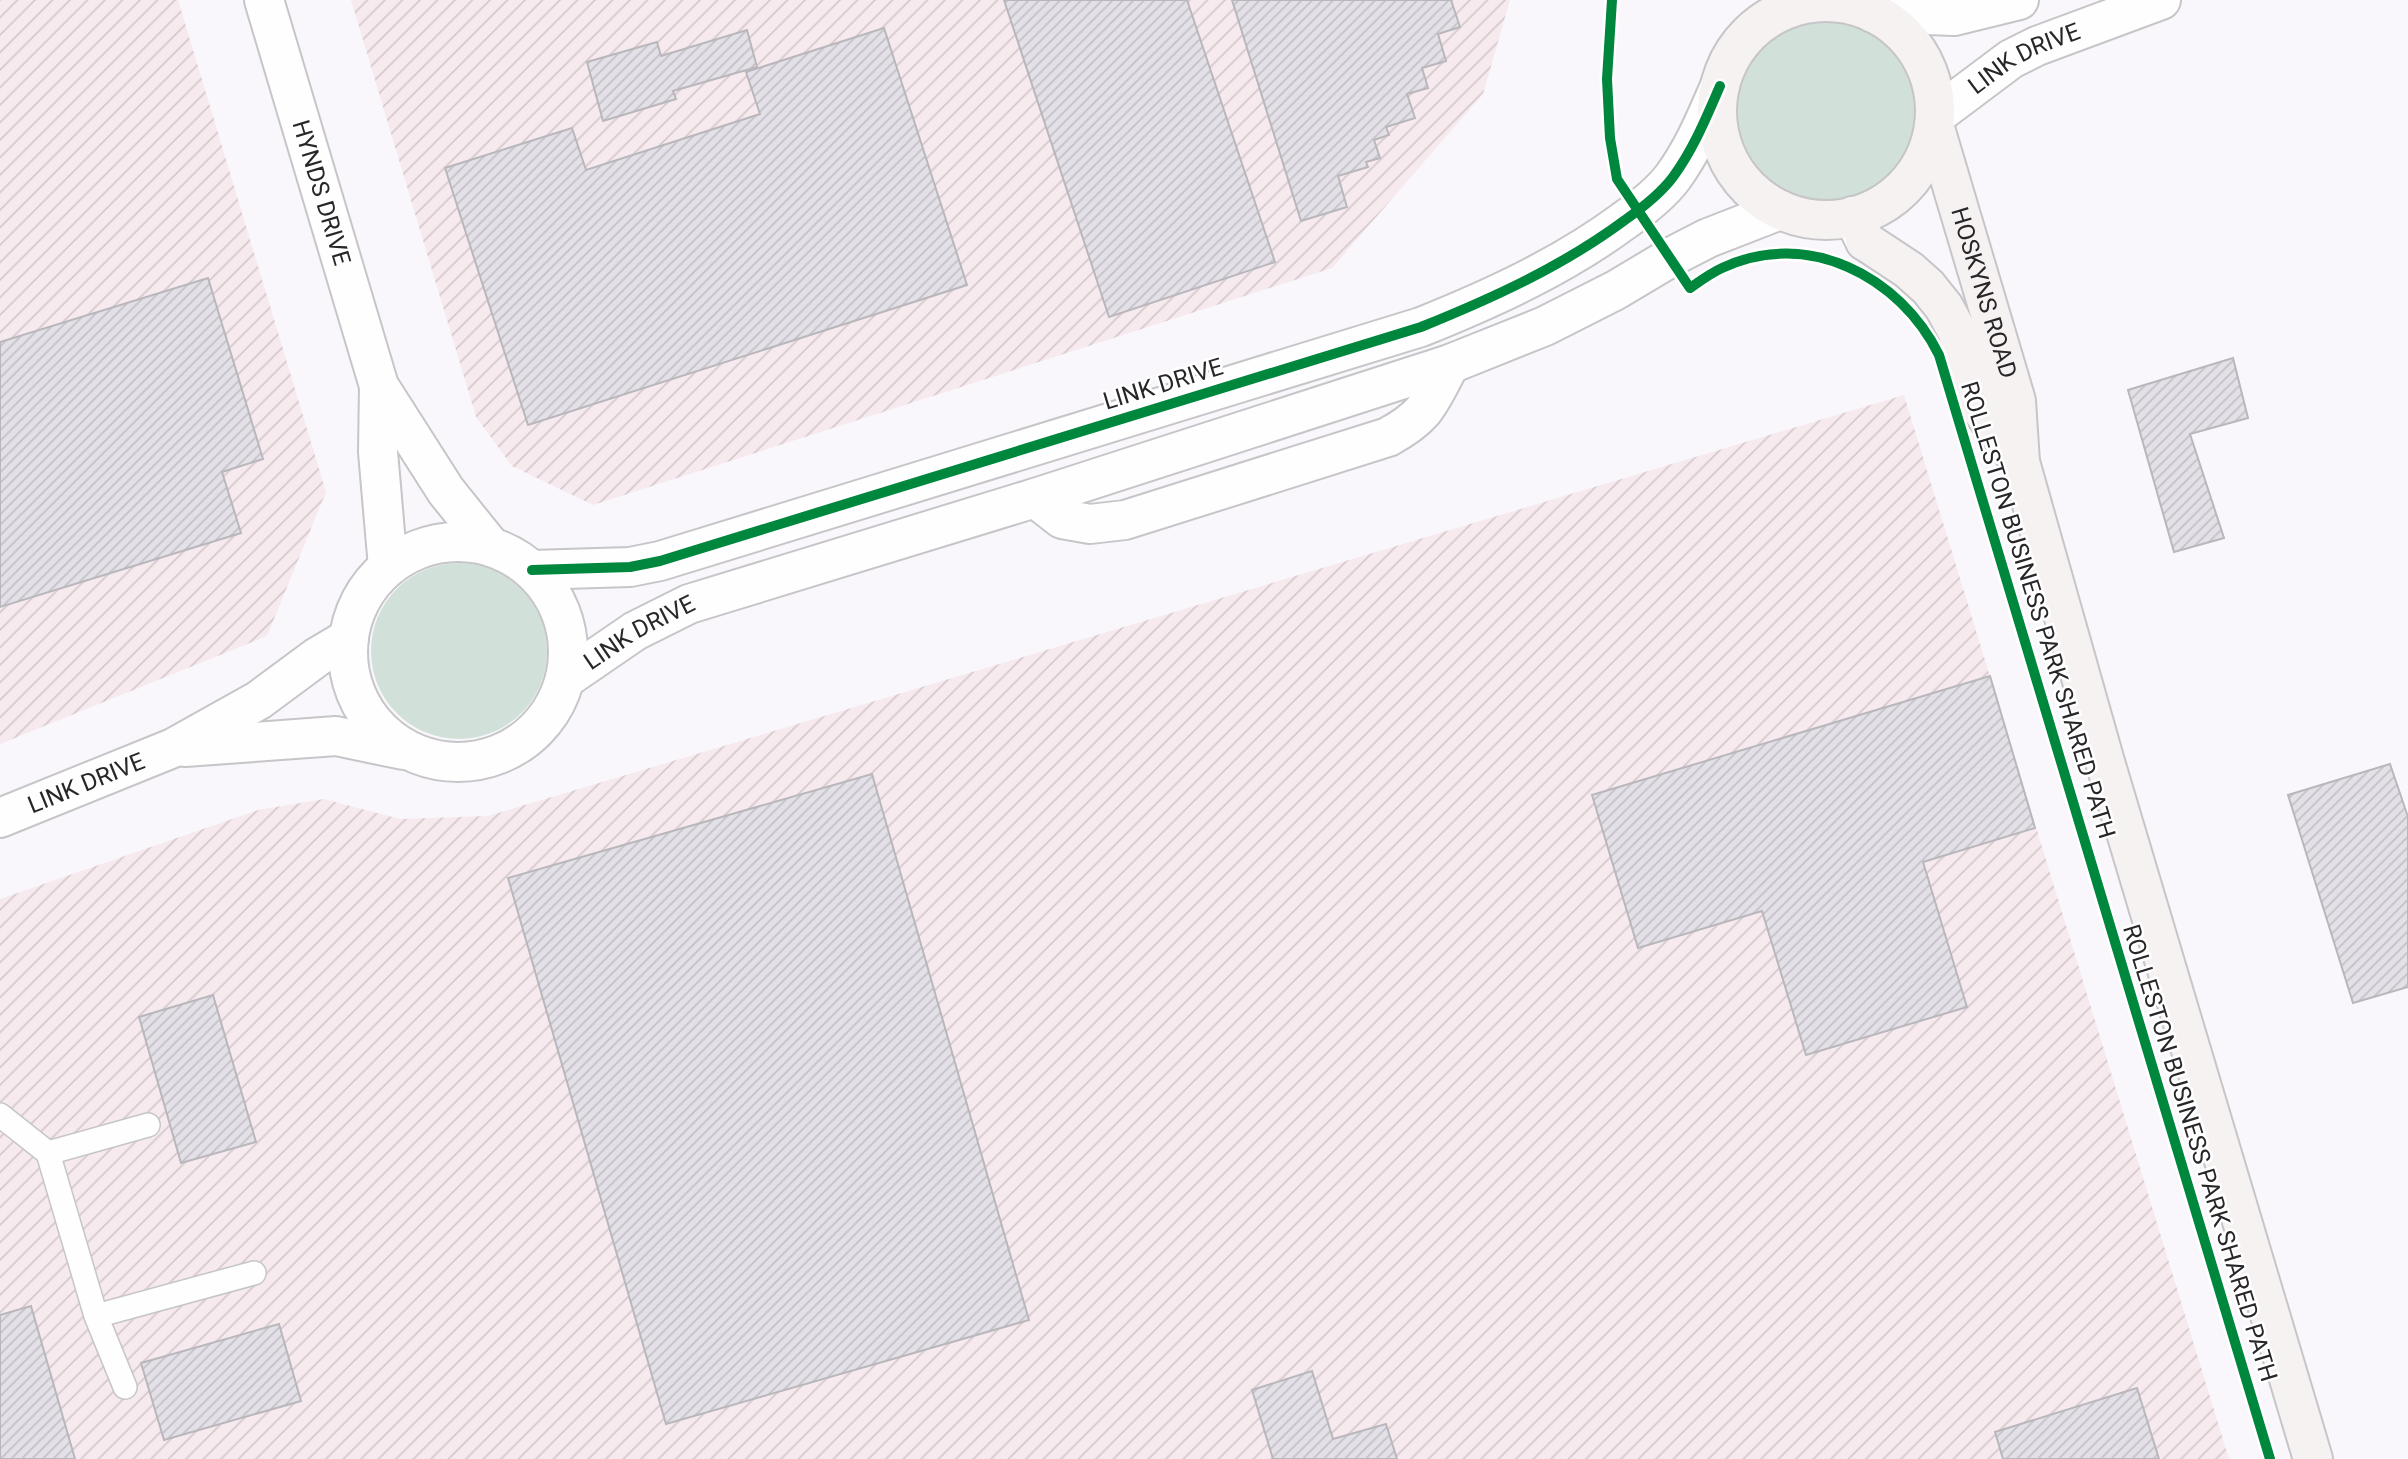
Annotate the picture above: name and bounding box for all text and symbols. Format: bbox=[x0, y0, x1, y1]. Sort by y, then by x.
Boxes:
street label: LINK DRIVE bbox=[1963, 17, 2084, 100]
street label: HYNDS DRIVE bbox=[287, 117, 356, 269]
street label: HOSKYNS ROAD bbox=[1945, 204, 2022, 382]
street label: LINK DRIVE bbox=[1100, 353, 1226, 415]
street label: ROLLESTON BUSINESS PARK SHARED PATH bbox=[1955, 378, 2121, 842]
street label: LINK DRIVE bbox=[579, 589, 699, 676]
street label: LINK DRIVE bbox=[24, 747, 149, 819]
street label: ROLLESTON BUSINESS PARK SHARED PATH bbox=[2117, 921, 2283, 1385]

